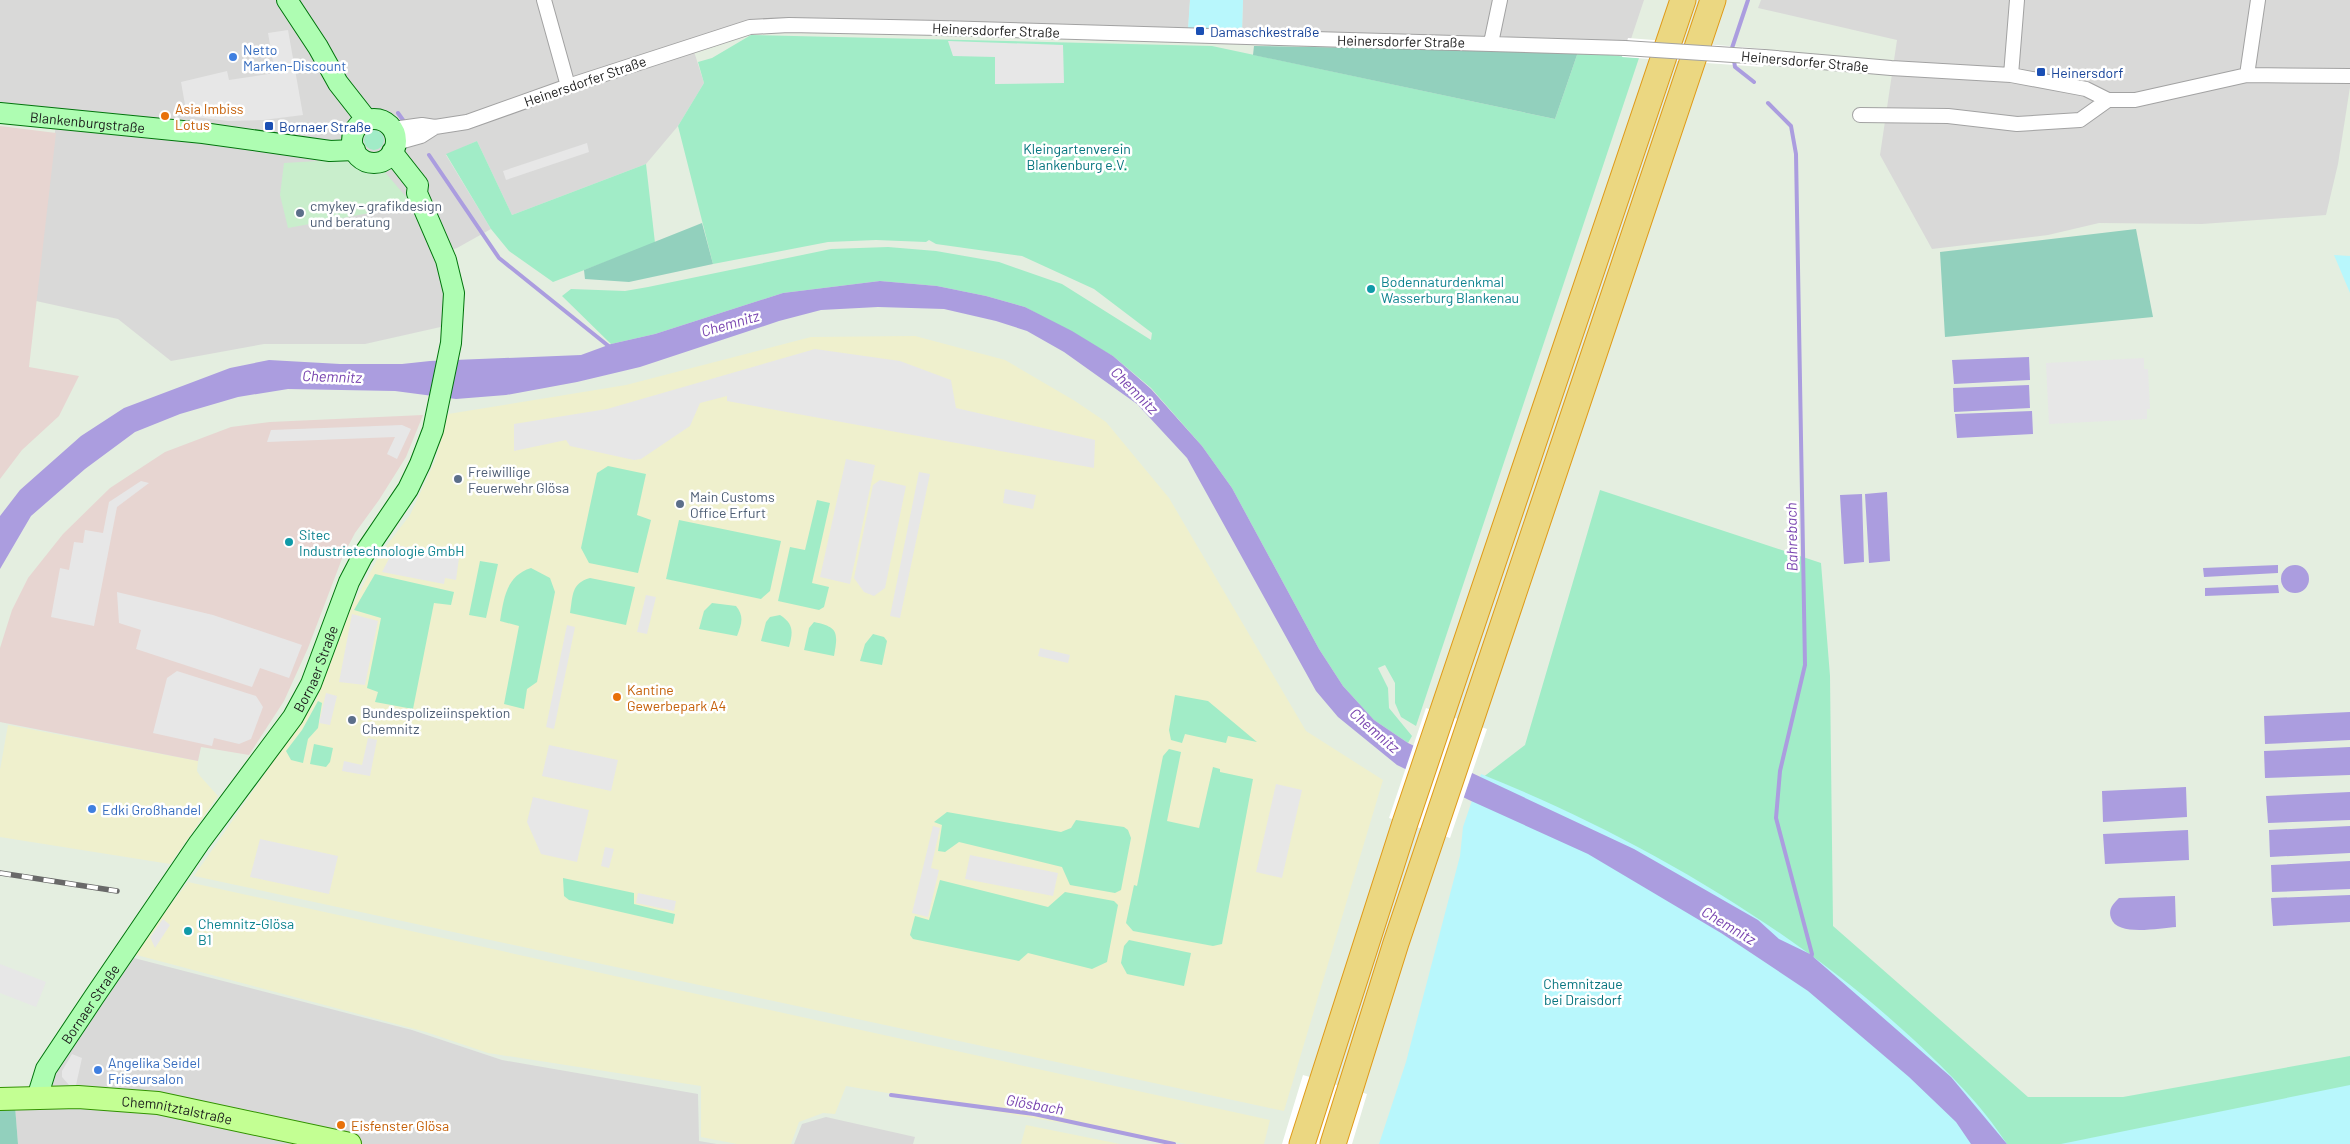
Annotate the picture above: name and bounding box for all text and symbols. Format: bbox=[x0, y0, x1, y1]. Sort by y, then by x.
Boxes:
street label: Heinersdorfer Straße bbox=[932, 19, 1060, 41]
place label: Damaschkestraße bbox=[1210, 23, 1319, 40]
marker: Damaschkestraße bbox=[1194, 25, 1206, 37]
street label: Heinersdorfer Straße bbox=[1337, 31, 1465, 51]
place label: Netto Marken-Discount bbox=[243, 41, 346, 74]
street label: Heinersdorfer Straße bbox=[1741, 47, 1869, 75]
marker: Netto Marken-Discount bbox=[227, 51, 239, 63]
street label: Heinersdorfer Straße bbox=[522, 52, 648, 110]
place label: Heinersdorf bbox=[2051, 64, 2123, 81]
marker: Heinersdorf bbox=[2035, 66, 2047, 78]
place label: Asia Imbiss Lotus bbox=[175, 100, 244, 133]
street label: Blankenburgstraße bbox=[29, 108, 146, 136]
marker: Asia Imbiss Lotus bbox=[159, 110, 171, 122]
place label: Bornaer Straße bbox=[279, 118, 371, 135]
marker: Bornaer Straße bbox=[263, 120, 275, 132]
park label: Kleingartenverein Blankenburg e.V. bbox=[1023, 140, 1131, 173]
place label: cmykey - grafikdesign und beratung bbox=[310, 197, 442, 230]
marker: cmykey - grafikdesign und beratung bbox=[294, 207, 306, 219]
place label: Bodennaturdenkmal Wasserburg Blankenau bbox=[1381, 273, 1519, 306]
marker: Bodennaturdenkmal Wasserburg Blankenau bbox=[1365, 283, 1377, 295]
water label: Chemnitz bbox=[699, 306, 762, 340]
water label: Chemnitz bbox=[1108, 363, 1163, 418]
water label: Chemnitz bbox=[302, 366, 363, 386]
place label: Freiwillige Feuerwehr Glösa bbox=[468, 463, 569, 496]
marker: Freiwillige Feuerwehr Glösa bbox=[452, 473, 464, 485]
place label: Main Customs Office Erfurt bbox=[690, 488, 775, 521]
marker: Main Customs Office Erfurt bbox=[674, 498, 686, 510]
water label: Bahrebach bbox=[1781, 502, 1801, 572]
place label: Sitec Industrietechnologie GmbH bbox=[299, 526, 464, 559]
marker: Sitec Industrietechnologie GmbH bbox=[283, 536, 295, 548]
street label: Bornaer Straße bbox=[289, 623, 341, 715]
place label: Kantine Gewerbepark A4 bbox=[627, 681, 726, 714]
marker: Kantine Gewerbepark A4 bbox=[611, 691, 623, 703]
place label: Bundespolizeiinspektion Chemnitz bbox=[362, 704, 510, 737]
water label: Chemnitz bbox=[1347, 704, 1404, 757]
marker: Bundespolizeiinspektion Chemnitz bbox=[346, 714, 358, 726]
place label: Edki Großhandel bbox=[102, 801, 201, 818]
marker: Edki Großhandel bbox=[86, 803, 98, 815]
water label: Chemnitz bbox=[1699, 902, 1760, 948]
place label: Chemnitz-Glösa B1 bbox=[198, 915, 294, 948]
marker: Chemnitz-Glösa B1 bbox=[182, 925, 194, 937]
street label: Bornaer Straße bbox=[57, 961, 123, 1047]
park label: Chemnitzaue bei Draisdorf bbox=[1543, 975, 1623, 1008]
place label: Angelika Seidel Friseursalon bbox=[108, 1054, 200, 1087]
marker: Angelika Seidel Friseursalon bbox=[92, 1064, 104, 1076]
water label: Glösbach bbox=[1005, 1090, 1065, 1118]
street label: Chemnitztalstraße bbox=[121, 1092, 234, 1127]
place label: Eisfenster Glösa bbox=[351, 1117, 449, 1134]
marker: Eisfenster Glösa bbox=[335, 1119, 347, 1131]

